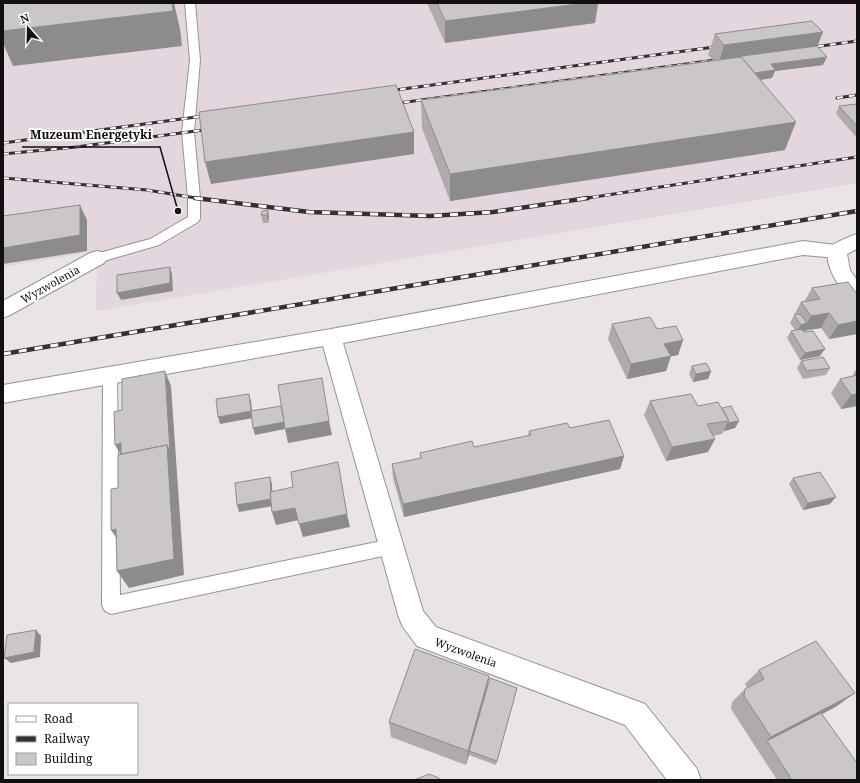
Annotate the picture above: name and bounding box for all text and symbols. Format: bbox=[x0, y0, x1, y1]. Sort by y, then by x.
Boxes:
north arrow bbox=[8, 8, 48, 48]
text: N bbox=[18, 9, 31, 27]
callout: Muzeum Energetyki bbox=[22, 123, 160, 147]
text: Muzeum Energetyki bbox=[30, 126, 153, 143]
street label: Wyzwolenia bbox=[18, 262, 82, 306]
street label: Wyzwolenia bbox=[433, 634, 499, 670]
legend bbox=[8, 703, 138, 775]
text: Road bbox=[44, 710, 74, 727]
text: Railway bbox=[44, 730, 90, 747]
text: Building bbox=[44, 750, 93, 767]

